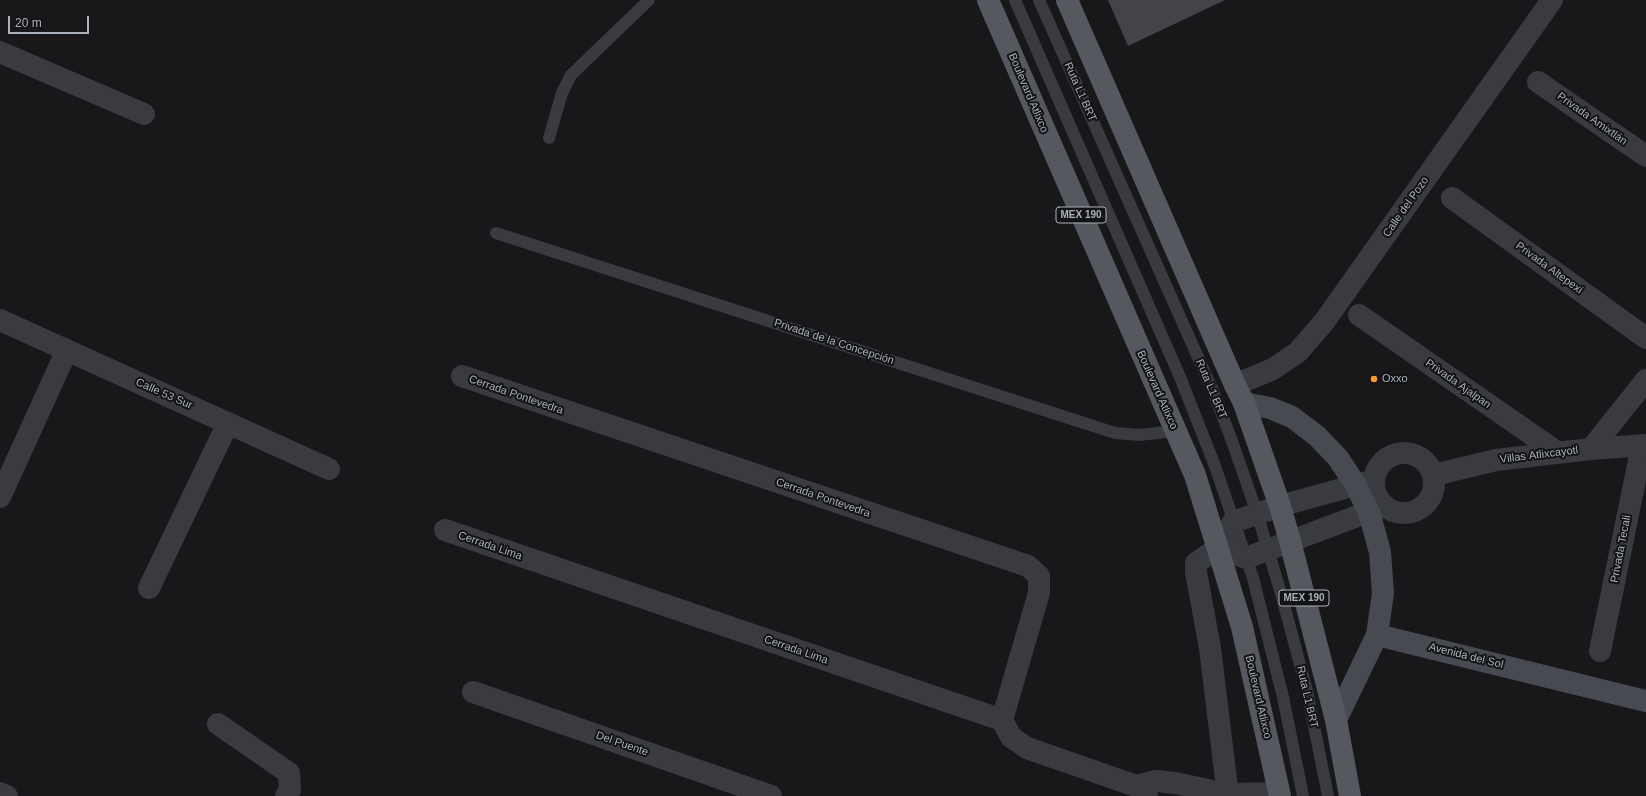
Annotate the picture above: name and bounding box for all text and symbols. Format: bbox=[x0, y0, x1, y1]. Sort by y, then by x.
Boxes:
scale bar bbox=[10, 8, 91, 34]
text: 20 m bbox=[15, 16, 42, 30]
street label: Boulevard Atlixco bbox=[1005, 51, 1051, 135]
street label: Ruta L1 BRT bbox=[1061, 60, 1099, 124]
street label: Privada Amixtlán bbox=[1554, 90, 1630, 148]
street label: Calle del Pozo bbox=[1380, 174, 1432, 240]
road number: MEX 190 bbox=[1056, 207, 1106, 223]
street label: Privada Altepexi bbox=[1513, 239, 1585, 297]
street label: Privada de la Concepción bbox=[772, 316, 896, 368]
street label: Boulevard Atlixco bbox=[1134, 348, 1180, 432]
street label: Privada Ajalpan bbox=[1423, 356, 1493, 412]
street label: Ruta L1 BRT bbox=[1193, 357, 1229, 421]
place label: Oxxo bbox=[1382, 372, 1408, 386]
street label: Cerrada Pontevedra bbox=[467, 373, 565, 417]
marker: Oxxo bbox=[1369, 374, 1379, 384]
street label: Calle 53 Sur bbox=[134, 376, 194, 412]
street label: Villas Atlixcayotl bbox=[1499, 444, 1579, 466]
street label: Cerrada Pontevedra bbox=[774, 476, 872, 520]
street label: Privada Tecali bbox=[1608, 514, 1634, 584]
street label: Cerrada Lima bbox=[456, 529, 524, 563]
road number: MEX 190 bbox=[1279, 590, 1329, 606]
street label: Cerrada Lima bbox=[762, 633, 830, 667]
street label: Avenida del Sol bbox=[1427, 640, 1505, 672]
street label: Boulevard Atlixco bbox=[1242, 654, 1274, 740]
street label: Ruta L1 BRT bbox=[1293, 665, 1321, 729]
street label: Del Puente bbox=[594, 729, 650, 759]

